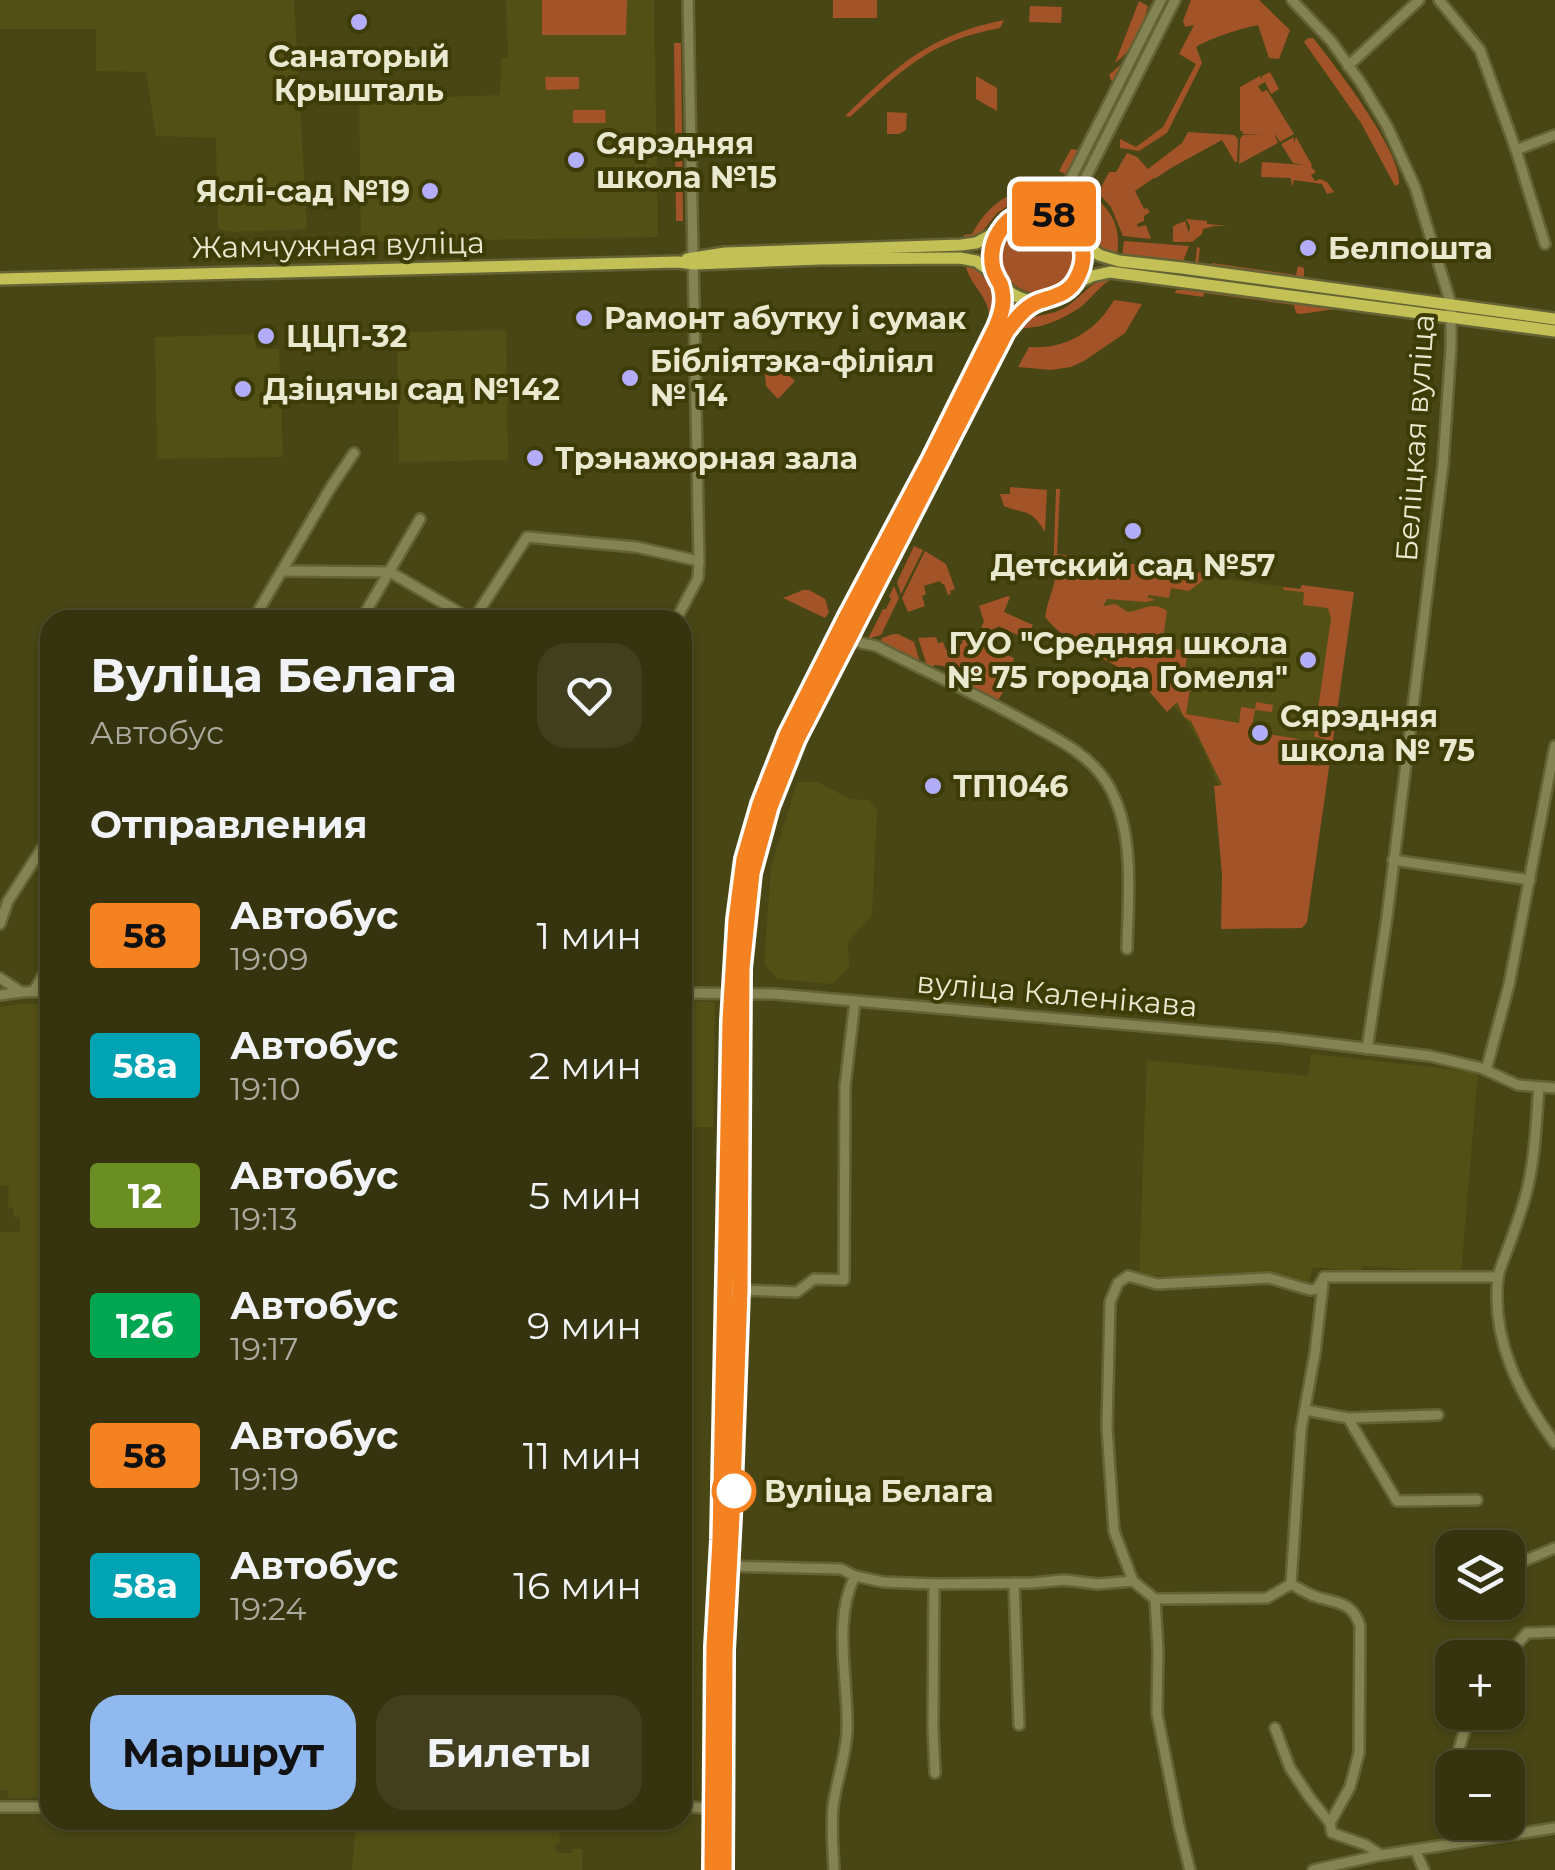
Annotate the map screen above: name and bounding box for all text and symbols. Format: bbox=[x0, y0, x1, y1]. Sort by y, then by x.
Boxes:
marker: Санаторый Крышталь bbox=[348, 11, 370, 33]
place label: Санаторый Крышталь bbox=[268, 38, 450, 109]
place label: Сярэдняя школа №15 bbox=[596, 125, 777, 196]
marker: Сярэдняя школа №15 bbox=[565, 149, 587, 171]
place label: Яслі-сад №19 bbox=[196, 173, 410, 210]
marker: Яслі-сад №19 bbox=[419, 180, 441, 202]
line badge: 58 bbox=[1009, 182, 1099, 246]
text: 58 bbox=[1032, 193, 1076, 236]
street label: Жамчужная вуліца bbox=[191, 224, 485, 266]
place label: Белпошта bbox=[1328, 230, 1493, 267]
marker: Белпошта bbox=[1297, 237, 1319, 259]
place label: Рамонт абутку і сумак bbox=[604, 300, 967, 337]
marker: Рамонт абутку і сумак bbox=[573, 307, 595, 329]
street label: Беліцкая вуліца bbox=[1388, 313, 1442, 563]
place label: ЦЦП-32 bbox=[286, 318, 407, 355]
marker: ЦЦП-32 bbox=[255, 325, 277, 347]
place label: Бібліятэка-філіял № 14 bbox=[650, 343, 935, 414]
marker: Бібліятэка-філіял № 14 bbox=[619, 367, 641, 389]
place label: Дзіцячы сад №142 bbox=[263, 371, 560, 408]
marker: Дзіцячы сад №142 bbox=[232, 378, 254, 400]
place label: Трэнажорная зала bbox=[555, 440, 858, 477]
marker: Трэнажорная зала bbox=[524, 447, 546, 469]
marker: Детский сад №57 bbox=[1122, 520, 1144, 542]
place label: Детский сад №57 bbox=[991, 547, 1275, 584]
place label: ГУО "Средняя школа № 75 города Гомеля" bbox=[947, 625, 1288, 696]
button: heart bbox=[537, 643, 642, 748]
text: Вуліца Белага bbox=[90, 646, 457, 704]
marker: ГУО "Средняя школа № 75 города Гомеля" bbox=[1297, 649, 1319, 671]
place label: Сярэдняя школа № 75 bbox=[1280, 698, 1475, 769]
text: Автобус bbox=[90, 713, 224, 752]
marker: Сярэдняя школа № 75 bbox=[1249, 722, 1271, 744]
place label: ТП1046 bbox=[953, 768, 1068, 805]
marker: ТП1046 bbox=[922, 775, 944, 797]
text: Отправления bbox=[90, 801, 368, 848]
text: Автобус bbox=[230, 892, 399, 939]
text: 1 мин bbox=[537, 912, 642, 959]
text: 58 bbox=[123, 914, 167, 957]
text: 19:09 bbox=[230, 939, 309, 978]
street label: вуліца Каленікава bbox=[915, 963, 1199, 1025]
text: Автобус bbox=[230, 1022, 399, 1069]
text: 2 мин bbox=[529, 1042, 642, 1089]
text: 58а bbox=[112, 1044, 178, 1087]
text: 19:10 bbox=[230, 1069, 301, 1108]
text: Автобус bbox=[230, 1152, 399, 1199]
text: 5 мин bbox=[529, 1172, 642, 1219]
text: 12 bbox=[128, 1174, 162, 1217]
text: 19:13 bbox=[230, 1199, 297, 1238]
text: Автобус bbox=[230, 1282, 399, 1329]
text: 9 мин bbox=[527, 1302, 642, 1349]
text: 12б bbox=[116, 1304, 174, 1347]
text: 19:17 bbox=[230, 1329, 298, 1368]
text: Автобус bbox=[230, 1412, 399, 1459]
text: 11 мин bbox=[523, 1432, 642, 1479]
text: 58 bbox=[123, 1434, 167, 1477]
text: 19:19 bbox=[230, 1459, 299, 1498]
marker: Вуліца Белага bbox=[713, 1470, 755, 1512]
place label: Вуліца Белага bbox=[764, 1473, 993, 1510]
map controls bbox=[1435, 1530, 1525, 1840]
button: layers bbox=[1435, 1530, 1525, 1620]
text: Автобус bbox=[230, 1542, 399, 1589]
text: 16 мин bbox=[513, 1562, 642, 1609]
text: 58а bbox=[112, 1564, 178, 1607]
text: 19:24 bbox=[230, 1589, 306, 1628]
button: + bbox=[1435, 1640, 1525, 1730]
button: Маршрут bbox=[90, 1695, 356, 1810]
button: Билеты bbox=[376, 1695, 642, 1810]
button: − bbox=[1435, 1750, 1525, 1840]

